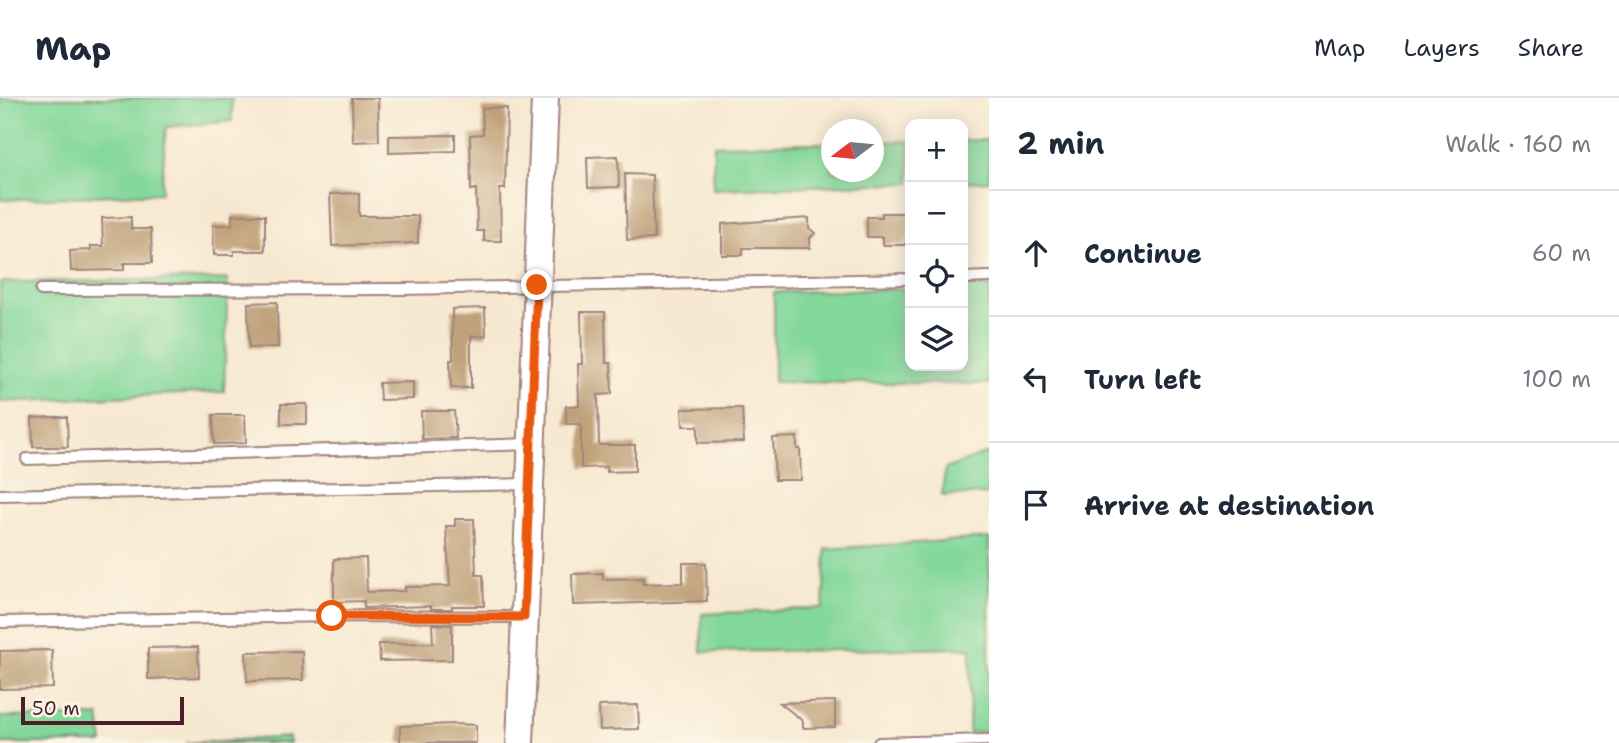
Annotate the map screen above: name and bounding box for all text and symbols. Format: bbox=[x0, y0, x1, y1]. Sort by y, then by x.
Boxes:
text: Map bbox=[35, 26, 111, 71]
text: Map bbox=[1314, 32, 1365, 64]
text: Layers bbox=[1403, 32, 1480, 64]
text: Share bbox=[1518, 32, 1584, 64]
north arrow bbox=[821, 119, 884, 182]
map controls bbox=[905, 119, 968, 371]
button: + bbox=[905, 119, 968, 182]
text: 2 min bbox=[1017, 123, 1104, 164]
text: Walk · 160 m bbox=[1445, 129, 1591, 159]
button: − bbox=[905, 182, 968, 245]
icon: ahead bbox=[1017, 234, 1055, 272]
text: Continue bbox=[1084, 236, 1202, 271]
text: 60 m bbox=[1532, 238, 1591, 268]
button: locate bbox=[905, 245, 968, 308]
route end bbox=[521, 269, 552, 300]
button: layers bbox=[905, 308, 968, 371]
icon: left bbox=[1017, 360, 1055, 398]
text: Turn left bbox=[1084, 362, 1201, 397]
text: 100 m bbox=[1522, 364, 1591, 394]
icon: arrive bbox=[1017, 486, 1055, 524]
text: Arrive at destination bbox=[1084, 488, 1374, 523]
route start bbox=[316, 600, 347, 631]
scale bar bbox=[21, 694, 184, 726]
text: 50 m bbox=[32, 696, 80, 721]

